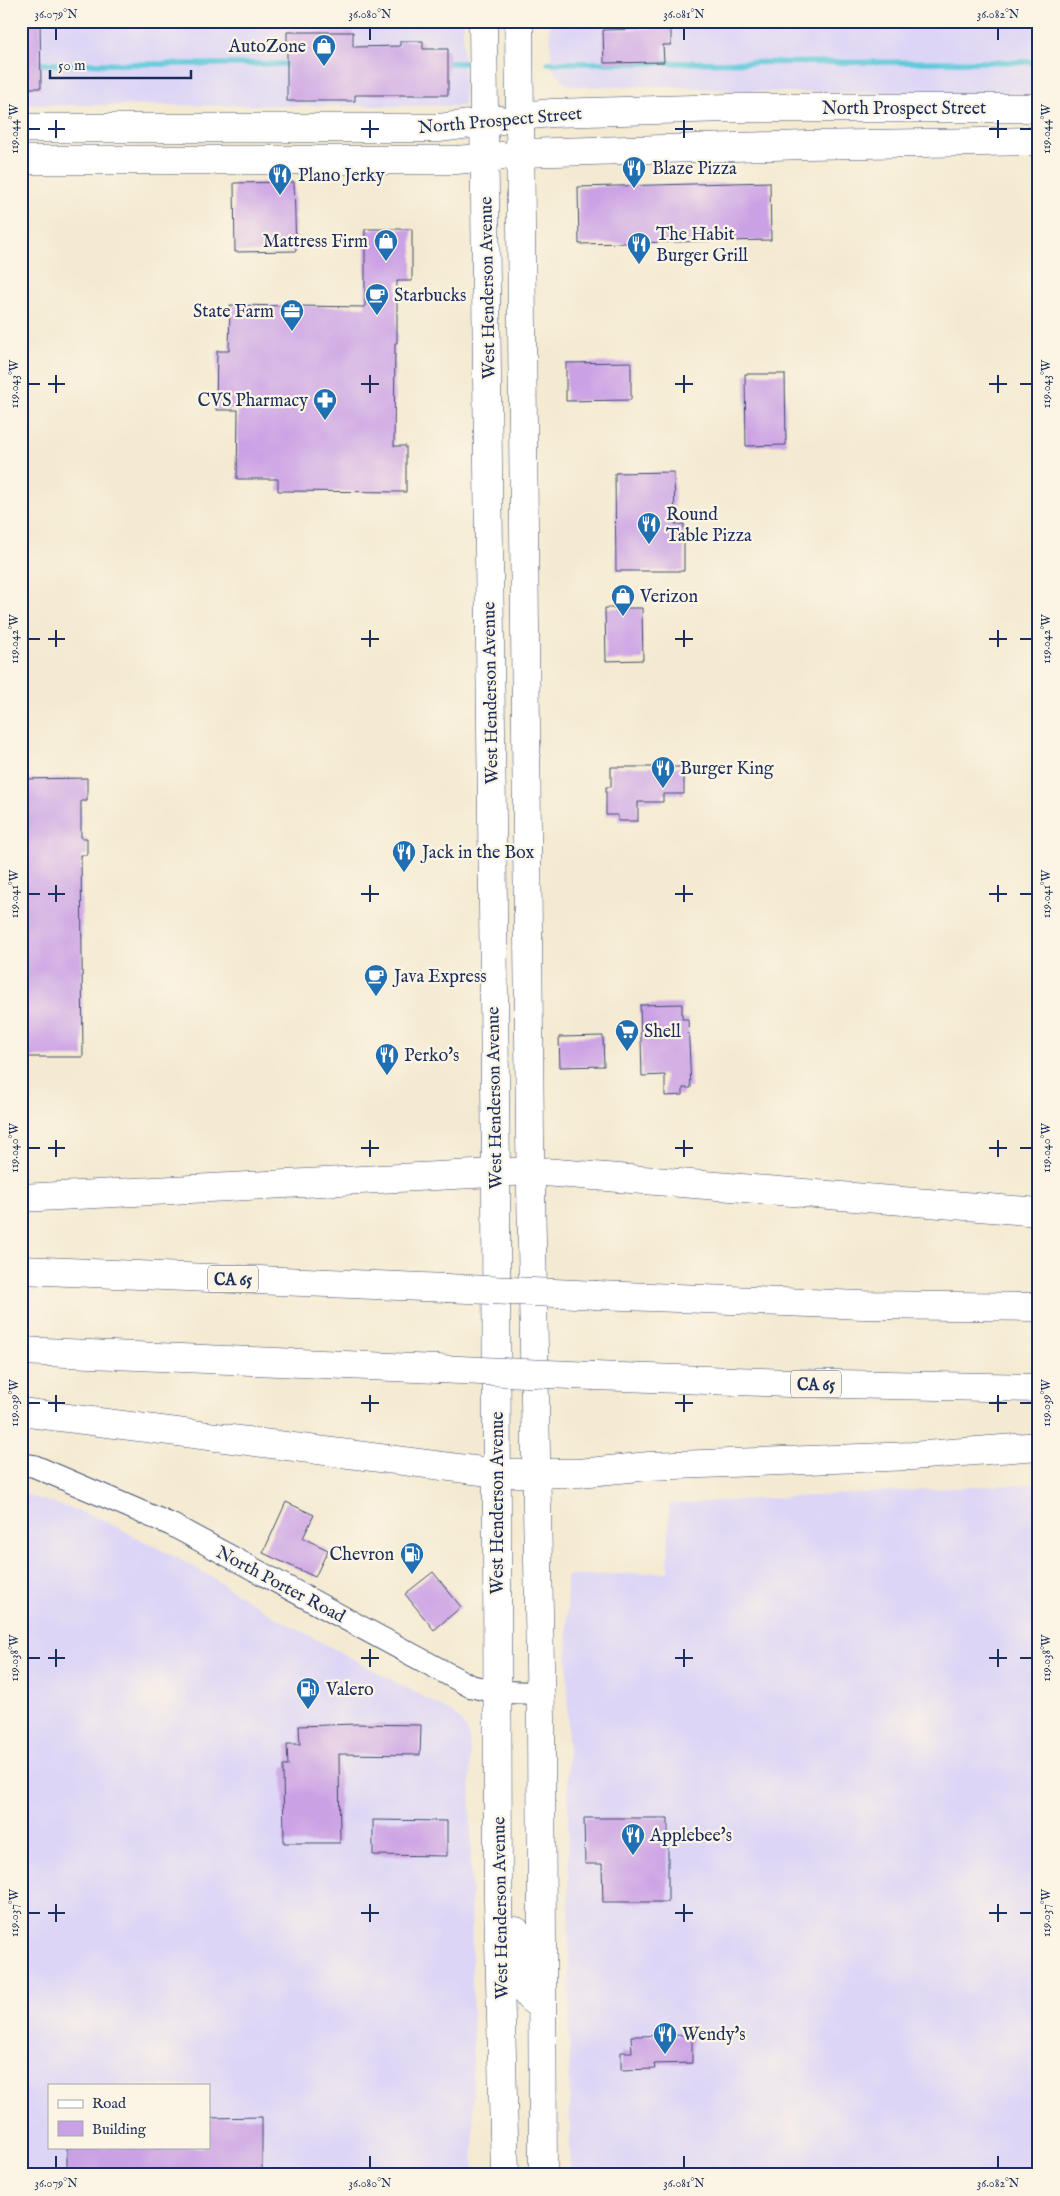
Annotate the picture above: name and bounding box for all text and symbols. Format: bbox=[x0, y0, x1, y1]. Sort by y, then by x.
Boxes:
text: 36.079°N bbox=[34, 7, 78, 22]
text: 36.080°N bbox=[349, 7, 392, 22]
text: 36.081°N bbox=[663, 7, 705, 22]
text: 36.082°N bbox=[977, 7, 1020, 22]
shop icon: AutoZone bbox=[311, 33, 337, 67]
place label: AutoZone bbox=[228, 36, 306, 59]
scale bar bbox=[50, 48, 191, 80]
text: 50 m bbox=[58, 56, 86, 75]
street label: North Prospect Street bbox=[822, 98, 986, 121]
street label: North Prospect Street bbox=[417, 103, 583, 140]
text: 119.044°W bbox=[7, 104, 22, 154]
text: 119.044°W bbox=[1039, 104, 1054, 154]
restaurant icon: Blaze Pizza bbox=[621, 155, 647, 189]
place label: Blaze Pizza bbox=[652, 158, 737, 181]
restaurant icon: Plano Jerky bbox=[267, 162, 293, 196]
place label: Plano Jerky bbox=[298, 165, 385, 188]
street label: West Henderson Avenue bbox=[475, 196, 502, 380]
place label: The Habit Burger Grill bbox=[656, 224, 748, 268]
shop icon: Mattress Firm bbox=[373, 228, 399, 262]
place label: Mattress Firm bbox=[263, 231, 368, 254]
restaurant icon: The Habit Burger Grill bbox=[626, 231, 652, 265]
cafe icon: Starbucks bbox=[364, 282, 390, 316]
place label: Starbucks bbox=[394, 285, 466, 308]
office icon: State Farm bbox=[279, 298, 305, 332]
place label: State Farm bbox=[193, 301, 274, 324]
text: 119.043°W bbox=[7, 359, 22, 408]
text: 119.043°W bbox=[1039, 359, 1054, 408]
pharmacy icon: CVS Pharmacy bbox=[312, 387, 338, 421]
place label: CVS Pharmacy bbox=[198, 390, 308, 413]
place label: Round Table Pizza bbox=[666, 504, 752, 548]
restaurant icon: Round Table Pizza bbox=[636, 511, 662, 545]
shop icon: Verizon bbox=[610, 583, 636, 617]
place label: Verizon bbox=[639, 586, 699, 609]
street label: West Henderson Avenue bbox=[478, 601, 505, 785]
text: 119.042°W bbox=[7, 614, 22, 664]
text: 119.042°W bbox=[1039, 614, 1054, 664]
restaurant icon: Burger King bbox=[650, 755, 676, 789]
place label: Burger King bbox=[680, 758, 774, 781]
restaurant icon: Jack in the Box bbox=[391, 839, 417, 873]
place label: Jack in the Box bbox=[420, 842, 535, 865]
text: 119.041°W bbox=[7, 869, 22, 918]
text: 119.041°W bbox=[1039, 869, 1054, 918]
cafe icon: Java Express bbox=[363, 963, 389, 997]
place label: Java Express bbox=[392, 966, 487, 989]
street label: West Henderson Avenue bbox=[482, 1006, 509, 1190]
supermarket icon: Shell bbox=[614, 1018, 640, 1052]
place label: Shell bbox=[644, 1021, 681, 1044]
restaurant icon: Perko's bbox=[374, 1042, 400, 1076]
place label: Perko's bbox=[404, 1045, 459, 1068]
text: 119.040°W bbox=[7, 1123, 22, 1173]
text: 119.040°W bbox=[1039, 1123, 1054, 1173]
road number: CA 65 bbox=[208, 1266, 258, 1292]
road number: CA 65 bbox=[791, 1370, 841, 1398]
text: 119.039°W bbox=[7, 1379, 22, 1427]
text: 119.039°W bbox=[1039, 1379, 1054, 1427]
street label: West Henderson Avenue bbox=[487, 1412, 510, 1594]
fuel station icon: Chevron bbox=[399, 1541, 425, 1575]
street label: North Porter Road bbox=[212, 1542, 349, 1629]
place label: Chevron bbox=[330, 1544, 394, 1567]
text: 119.038°W bbox=[7, 1634, 22, 1682]
text: 119.038°W bbox=[1039, 1634, 1054, 1682]
fuel station icon: Valero bbox=[295, 1676, 321, 1710]
place label: Valero bbox=[325, 1679, 374, 1702]
street label: West Henderson Avenue bbox=[488, 1816, 515, 2000]
restaurant icon: Applebee's bbox=[620, 1822, 646, 1856]
place label: Applebee's bbox=[649, 1825, 732, 1848]
text: 119.037°W bbox=[7, 1888, 22, 1937]
text: 119.037°W bbox=[1039, 1888, 1054, 1937]
restaurant icon: Wendy's bbox=[652, 2021, 678, 2055]
place label: Wendy's bbox=[682, 2024, 746, 2047]
legend bbox=[48, 2084, 210, 2148]
text: Road bbox=[92, 2094, 127, 2113]
text: Building bbox=[92, 2120, 147, 2139]
text: 36.079°N bbox=[34, 2176, 78, 2191]
text: 36.080°N bbox=[349, 2176, 392, 2191]
text: 36.081°N bbox=[663, 2176, 705, 2191]
text: 36.082°N bbox=[977, 2176, 1020, 2191]

